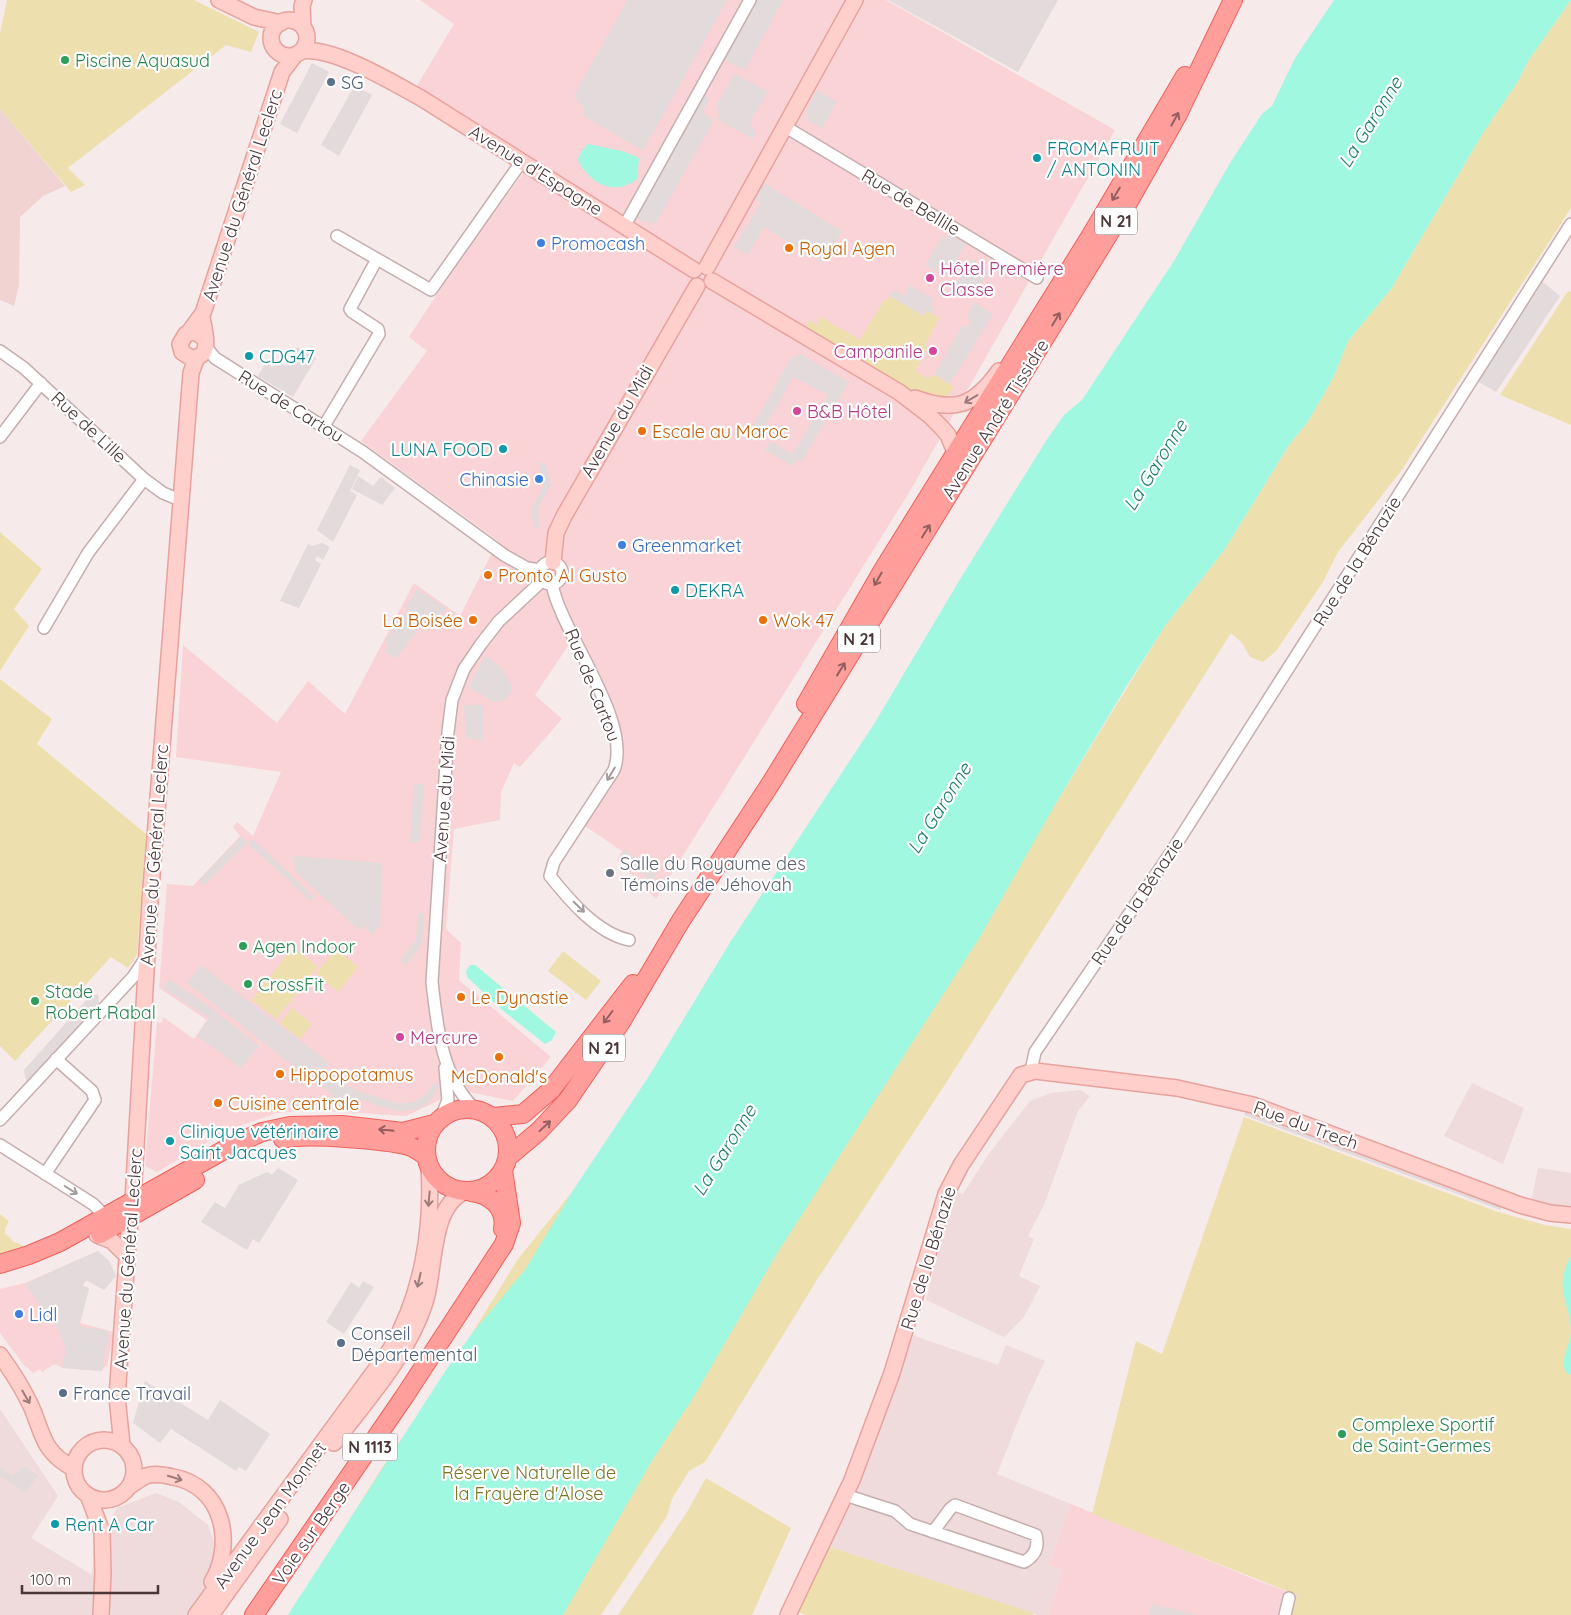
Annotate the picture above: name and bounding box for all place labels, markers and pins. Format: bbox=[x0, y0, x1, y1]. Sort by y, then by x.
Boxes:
place label: Piscine Aquasud bbox=[75, 49, 210, 72]
marker: Piscine Aquasud bbox=[59, 54, 71, 66]
place label: SG bbox=[341, 71, 364, 94]
marker: SG bbox=[325, 76, 337, 88]
place label: FROMAFRUIT / ANTONIN bbox=[1047, 137, 1160, 181]
marker: FROMAFRUIT / ANTONIN bbox=[1031, 152, 1043, 164]
place label: Promocash bbox=[551, 232, 645, 255]
marker: Promocash bbox=[535, 237, 547, 249]
place label: Royal Agen bbox=[799, 237, 895, 260]
marker: Royal Agen bbox=[783, 242, 795, 254]
place label: Hôtel Première Classe bbox=[940, 257, 1064, 301]
marker: Hôtel Première Classe bbox=[924, 272, 936, 284]
place label: Campanile bbox=[834, 340, 923, 363]
place label: CDG47 bbox=[259, 345, 314, 368]
marker: Campanile bbox=[927, 345, 939, 357]
marker: CDG47 bbox=[243, 350, 255, 362]
place label: B&B Hôtel bbox=[807, 400, 892, 423]
marker: B&B Hôtel bbox=[791, 405, 803, 417]
place label: Escale au Maroc bbox=[652, 420, 788, 443]
marker: Escale au Maroc bbox=[636, 425, 648, 437]
place label: LUNA FOOD bbox=[391, 438, 493, 461]
marker: LUNA FOOD bbox=[497, 443, 509, 455]
place label: Chinasie bbox=[459, 468, 529, 491]
marker: Chinasie bbox=[533, 473, 545, 485]
place label: Greenmarket bbox=[632, 534, 742, 557]
marker: Greenmarket bbox=[616, 539, 628, 551]
place label: Pronto Al Gusto bbox=[498, 564, 627, 587]
marker: Pronto Al Gusto bbox=[482, 569, 494, 581]
place label: DEKRA bbox=[685, 579, 744, 602]
marker: DEKRA bbox=[669, 584, 681, 596]
place label: La Boisée bbox=[382, 609, 463, 632]
place label: Wok 47 bbox=[773, 609, 834, 632]
marker: La Boisée bbox=[467, 614, 479, 626]
marker: Wok 47 bbox=[757, 614, 769, 626]
place label: Salle du Royaume des Témoins de Jéhovah bbox=[620, 852, 806, 896]
marker: Salle du Royaume des Témoins de Jéhovah bbox=[604, 867, 616, 879]
place label: Agen Indoor bbox=[253, 935, 356, 958]
marker: Agen Indoor bbox=[237, 940, 249, 952]
place label: CrossFit bbox=[258, 973, 324, 996]
marker: CrossFit bbox=[242, 978, 254, 990]
place label: Stade Robert Rabal bbox=[45, 980, 156, 1024]
place label: Le Dynastie bbox=[471, 986, 569, 1009]
marker: Le Dynastie bbox=[455, 991, 467, 1003]
marker: Stade Robert Rabal bbox=[29, 995, 41, 1007]
place label: Mercure bbox=[410, 1026, 478, 1049]
marker: Mercure bbox=[394, 1031, 406, 1043]
marker: McDonald's bbox=[493, 1051, 505, 1063]
place label: Hippopotamus bbox=[290, 1063, 413, 1086]
place label: McDonald's bbox=[451, 1065, 547, 1088]
marker: Hippopotamus bbox=[274, 1068, 286, 1080]
place label: Cuisine centrale bbox=[228, 1092, 359, 1115]
marker: Cuisine centrale bbox=[212, 1097, 224, 1109]
place label: Clinique vétérinaire Saint Jacques bbox=[180, 1120, 339, 1164]
marker: Clinique vétérinaire Saint Jacques bbox=[164, 1135, 176, 1147]
place label: Lidl bbox=[29, 1303, 57, 1326]
marker: Lidl bbox=[13, 1308, 25, 1320]
place label: Conseil Départemental bbox=[351, 1322, 477, 1366]
marker: Conseil Départemental bbox=[335, 1337, 347, 1349]
place label: France Travail bbox=[73, 1382, 191, 1405]
marker: France Travail bbox=[57, 1387, 69, 1399]
place label: Complexe Sportif de Saint-Germes bbox=[1352, 1413, 1495, 1457]
marker: Complexe Sportif de Saint-Germes bbox=[1336, 1428, 1348, 1440]
place label: Rent A Car bbox=[65, 1513, 155, 1536]
marker: Rent A Car bbox=[49, 1518, 61, 1530]

